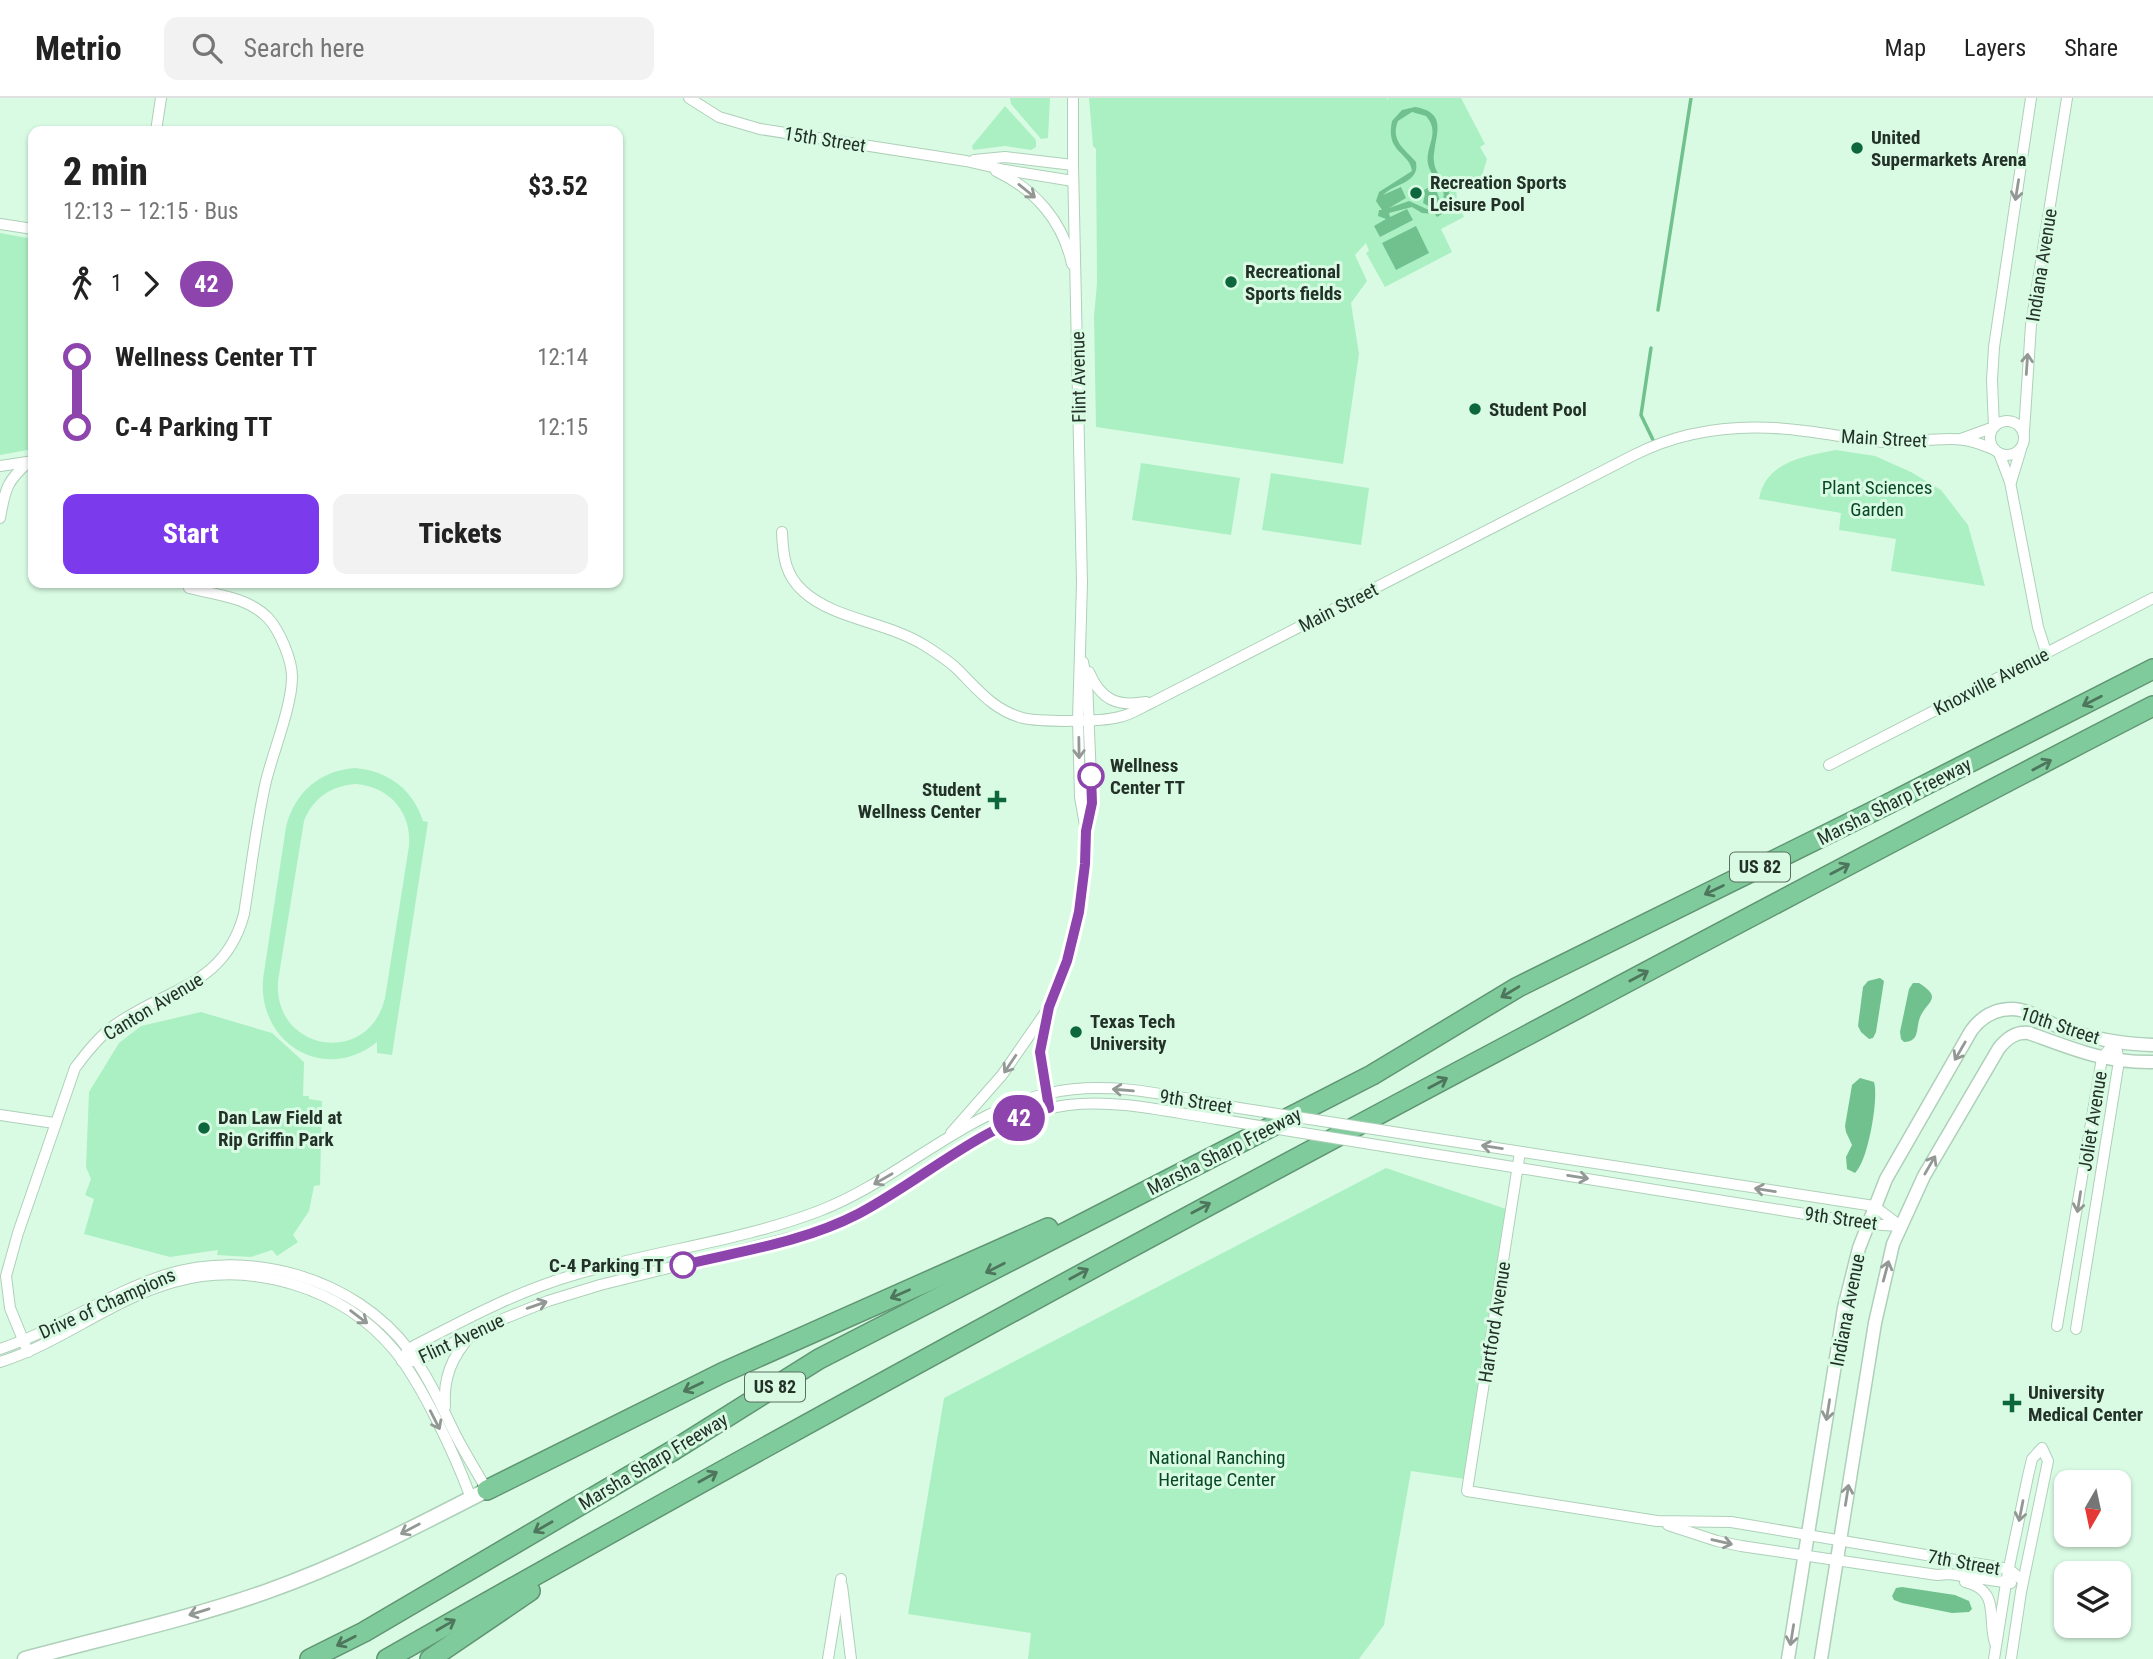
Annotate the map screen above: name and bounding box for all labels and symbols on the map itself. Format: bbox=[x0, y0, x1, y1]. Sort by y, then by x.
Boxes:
street label: 15th Street bbox=[782, 122, 867, 157]
place label: United Supermarkets Arena bbox=[1871, 126, 2026, 171]
marker: United Supermarkets Arena bbox=[1849, 140, 1865, 156]
place label: Recreation Sports Leisure Pool bbox=[1430, 171, 1567, 216]
one-way arrow bbox=[2010, 178, 2023, 201]
one-way arrow bbox=[1017, 183, 1035, 198]
marker: Recreation Sports Leisure Pool bbox=[1408, 185, 1424, 201]
street label: Indiana Avenue bbox=[2021, 207, 2062, 323]
place label: Recreational Sports fields bbox=[1245, 260, 1342, 305]
marker: Recreational Sports fields bbox=[1223, 274, 1239, 290]
street label: Flint Avenue bbox=[1066, 331, 1091, 423]
one-way arrow bbox=[2021, 353, 2034, 376]
place label: Student Pool bbox=[1489, 398, 1587, 421]
marker: Student Pool bbox=[1467, 401, 1483, 417]
street label: Main Street bbox=[1840, 425, 1927, 452]
park label: Plant Sciences Garden bbox=[1822, 476, 1932, 521]
street label: Main Street bbox=[1295, 578, 1382, 637]
street label: Knoxville Avenue bbox=[1930, 643, 2053, 720]
one-way arrow bbox=[2082, 694, 2103, 708]
one-way arrow bbox=[1072, 736, 1085, 759]
street label: Marsha Sharp Freeway bbox=[1813, 753, 1975, 850]
place label: Wellness Center TT bbox=[1110, 754, 1185, 799]
one-way arrow bbox=[2031, 757, 2051, 771]
marker: Wellness Center TT bbox=[1078, 763, 1104, 789]
place label: Student Wellness Center bbox=[858, 778, 981, 823]
marker: Student Wellness Center bbox=[987, 790, 1007, 810]
road number: US 82 bbox=[1730, 852, 1790, 882]
one-way arrow bbox=[1829, 862, 1849, 876]
one-way arrow bbox=[1704, 884, 1725, 898]
street label: Canton Avenue bbox=[99, 968, 207, 1045]
one-way arrow bbox=[1628, 969, 1648, 983]
one-way arrow bbox=[1501, 985, 1521, 999]
street label: 10th Street bbox=[2017, 1002, 2103, 1049]
place label: Texas Tech University bbox=[1090, 1010, 1175, 1055]
marker: Texas Tech University bbox=[1068, 1024, 1084, 1040]
one-way arrow bbox=[1953, 1040, 1967, 1060]
one-way arrow bbox=[1003, 1053, 1017, 1073]
street label: Joliet Avenue bbox=[2073, 1069, 2112, 1173]
one-way arrow bbox=[1427, 1075, 1447, 1089]
one-way arrow bbox=[1112, 1083, 1135, 1096]
street label: 9th Street bbox=[1158, 1084, 1234, 1119]
line badge: 42 bbox=[988, 1095, 1050, 1141]
street label: Marsha Sharp Freeway bbox=[1143, 1103, 1305, 1200]
place label: Dan Law Field at Rip Griffin Park bbox=[218, 1106, 342, 1151]
marker: Dan Law Field at Rip Griffin Park bbox=[196, 1120, 212, 1136]
one-way arrow bbox=[1481, 1141, 1504, 1154]
one-way arrow bbox=[1923, 1155, 1937, 1175]
one-way arrow bbox=[1566, 1171, 1589, 1184]
one-way arrow bbox=[873, 1172, 893, 1186]
one-way arrow bbox=[1754, 1183, 1777, 1196]
one-way arrow bbox=[2072, 1190, 2085, 1213]
one-way arrow bbox=[1190, 1201, 1211, 1214]
street label: 9th Street bbox=[1803, 1202, 1879, 1235]
marker: C-4 Parking TT bbox=[670, 1252, 696, 1278]
street label: Indiana Avenue bbox=[1825, 1252, 1870, 1368]
place label: C-4 Parking TT bbox=[549, 1254, 664, 1277]
street label: Hartford Avenue bbox=[1474, 1260, 1515, 1384]
one-way arrow bbox=[1880, 1260, 1893, 1282]
one-way arrow bbox=[986, 1262, 1006, 1276]
street label: Drive of Champions bbox=[36, 1263, 179, 1344]
one-way arrow bbox=[1069, 1267, 1089, 1281]
one-way arrow bbox=[890, 1288, 911, 1301]
one-way arrow bbox=[526, 1298, 548, 1310]
street label: Flint Avenue bbox=[415, 1309, 508, 1368]
one-way arrow bbox=[349, 1310, 367, 1325]
road number: US 82 bbox=[745, 1372, 805, 1402]
one-way arrow bbox=[683, 1381, 704, 1394]
place label: University Medical Center bbox=[2028, 1381, 2143, 1426]
marker: University Medical Center bbox=[2002, 1393, 2022, 1413]
one-way arrow bbox=[1821, 1398, 1834, 1421]
street label: Marsha Sharp Freeway bbox=[575, 1408, 732, 1515]
one-way arrow bbox=[429, 1409, 443, 1430]
park label: National Ranching Heritage Center bbox=[1149, 1446, 1285, 1491]
one-way arrow bbox=[697, 1470, 718, 1484]
north arrow bbox=[2054, 1470, 2132, 1547]
one-way arrow bbox=[1841, 1484, 1854, 1507]
one-way arrow bbox=[2014, 1499, 2027, 1522]
one-way arrow bbox=[533, 1521, 554, 1534]
one-way arrow bbox=[400, 1523, 421, 1537]
one-way arrow bbox=[1710, 1536, 1733, 1549]
street label: 7th Street bbox=[1926, 1545, 2002, 1580]
one-way arrow bbox=[188, 1607, 210, 1620]
one-way arrow bbox=[435, 1618, 456, 1631]
one-way arrow bbox=[1785, 1623, 1798, 1646]
one-way arrow bbox=[336, 1634, 357, 1648]

